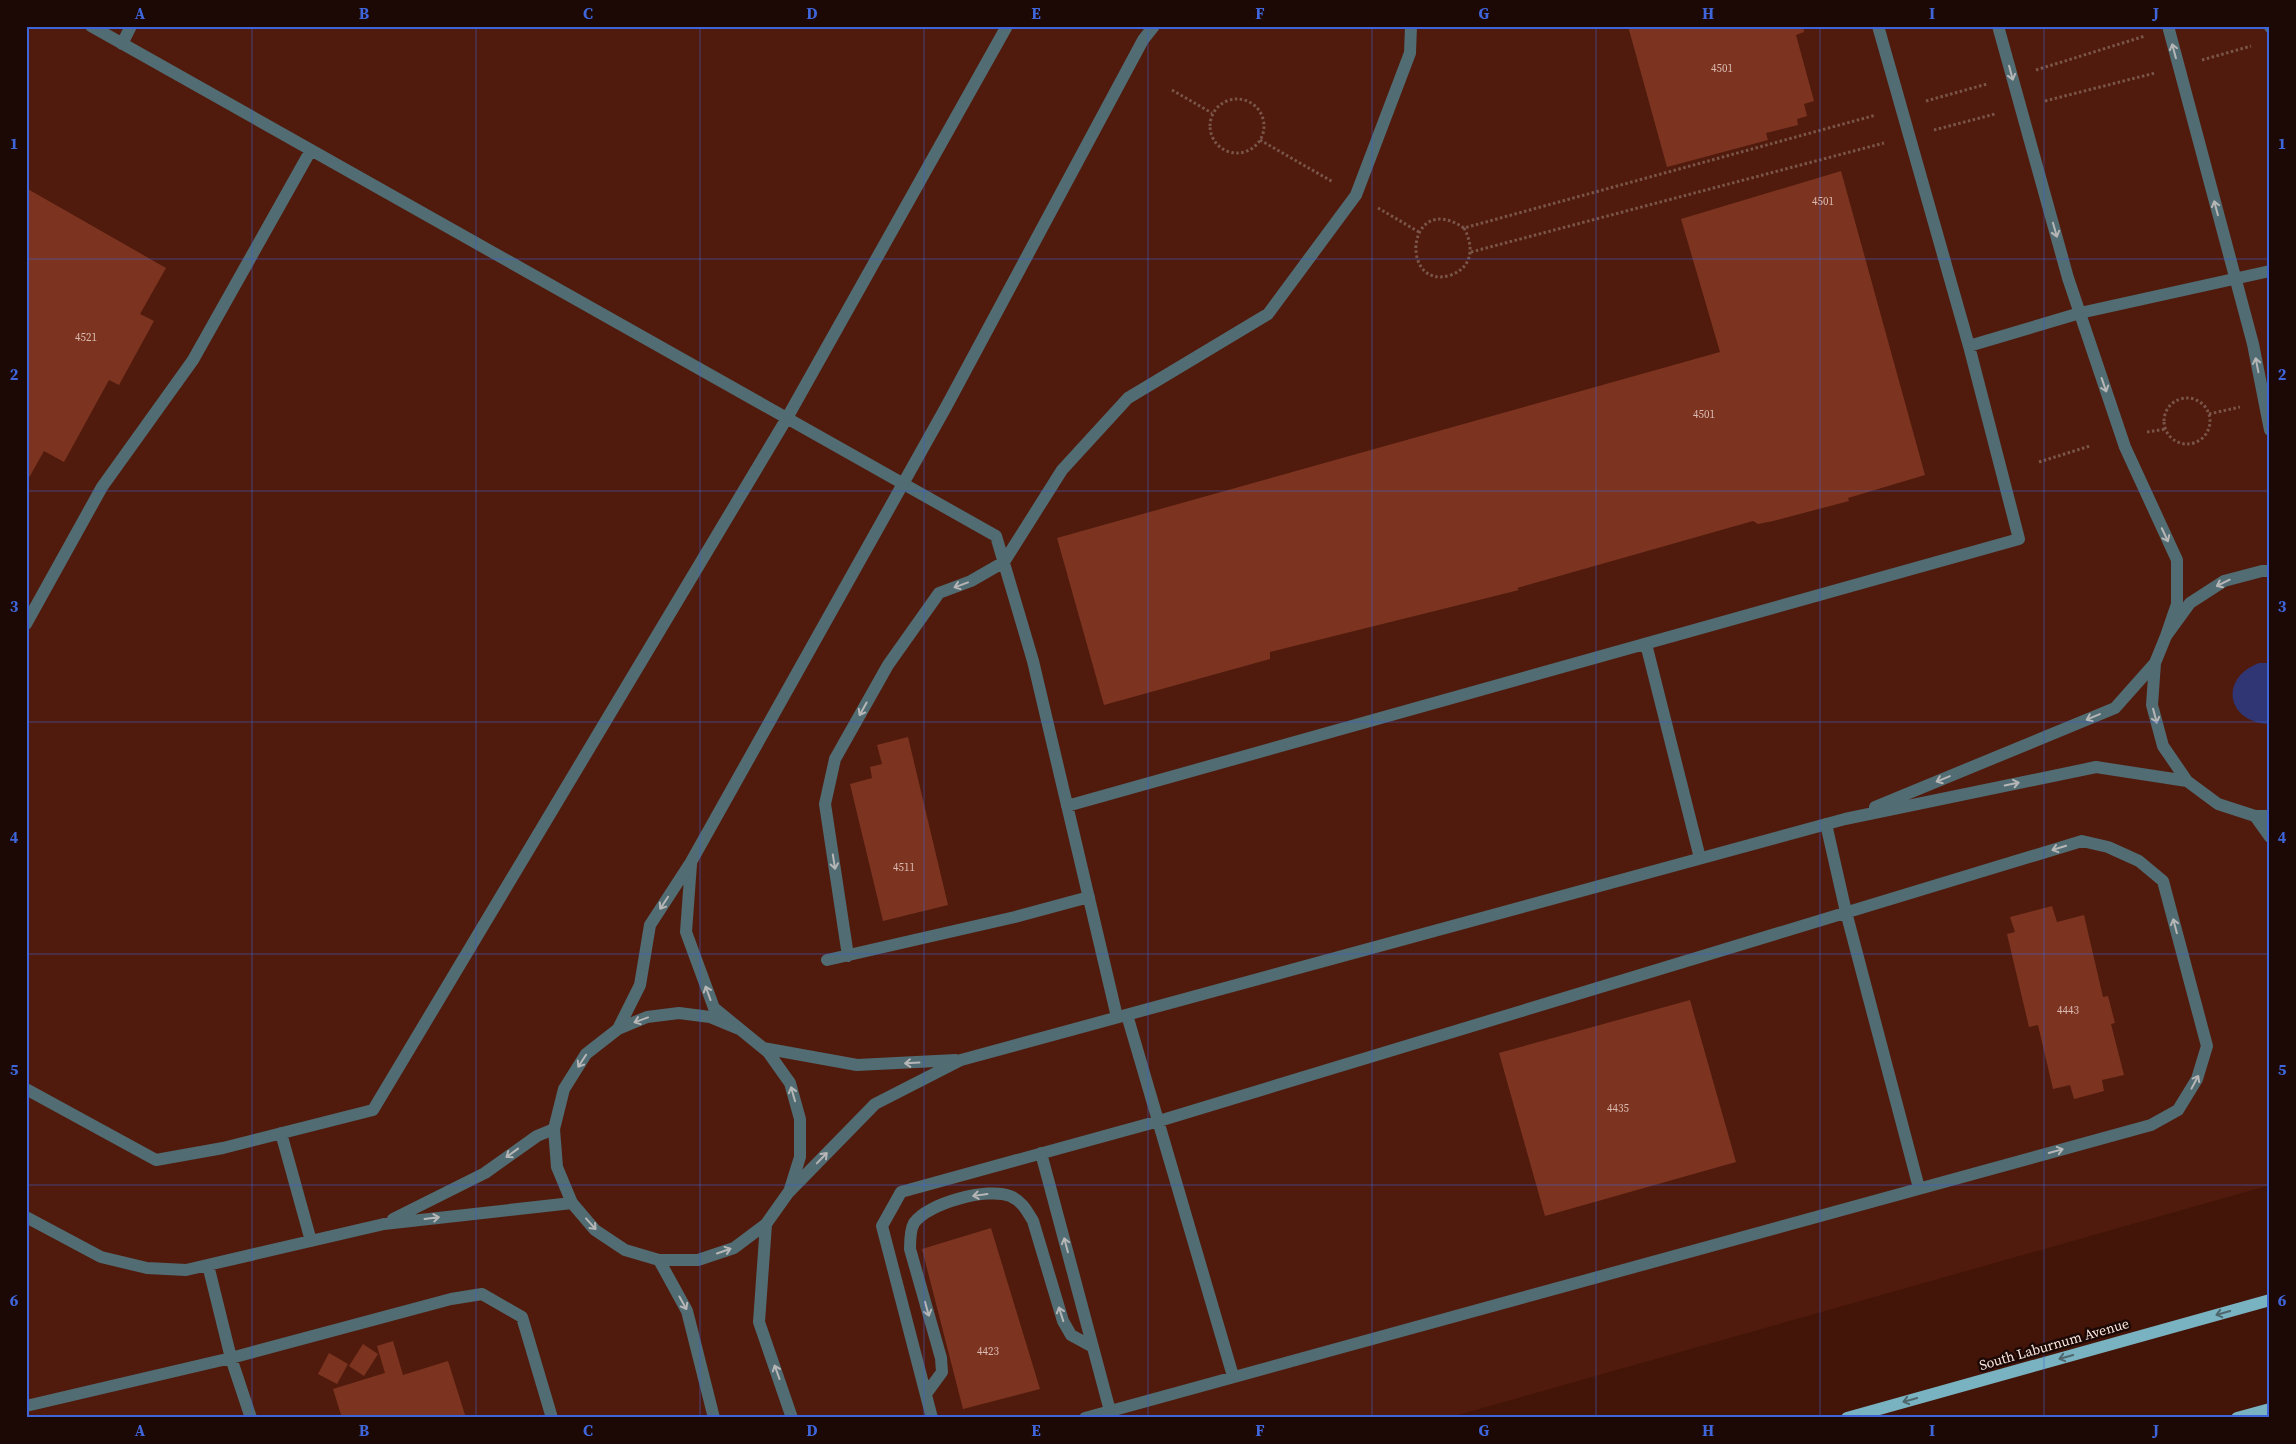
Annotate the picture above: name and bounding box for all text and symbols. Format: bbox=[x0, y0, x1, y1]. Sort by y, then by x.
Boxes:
text: A bbox=[135, 2, 146, 24]
text: B bbox=[359, 2, 370, 24]
text: C bbox=[583, 2, 593, 24]
text: D bbox=[806, 2, 818, 24]
text: E bbox=[1031, 2, 1041, 24]
text: F bbox=[1255, 2, 1265, 24]
text: G bbox=[1479, 2, 1490, 24]
text: H bbox=[1702, 2, 1714, 24]
text: I bbox=[1929, 2, 1935, 24]
text: J bbox=[2152, 2, 2159, 24]
one-way arrow bbox=[2169, 43, 2179, 59]
house number: 4501 bbox=[1711, 61, 1733, 76]
one-way arrow bbox=[2007, 65, 2017, 81]
text: 1 bbox=[10, 132, 18, 154]
text: 1 bbox=[2278, 132, 2286, 154]
house number: 4501 bbox=[1812, 194, 1834, 209]
one-way arrow bbox=[2211, 200, 2220, 216]
one-way arrow bbox=[2050, 221, 2060, 237]
house number: 4521 bbox=[75, 330, 97, 345]
one-way arrow bbox=[2252, 358, 2262, 374]
text: 2 bbox=[10, 363, 19, 385]
text: 2 bbox=[2278, 363, 2287, 385]
one-way arrow bbox=[2100, 376, 2109, 392]
house number: 4501 bbox=[1693, 407, 1715, 422]
one-way arrow bbox=[2161, 527, 2171, 542]
one-way arrow bbox=[2216, 579, 2231, 588]
one-way arrow bbox=[954, 581, 969, 590]
text: 3 bbox=[10, 595, 19, 617]
text: 3 bbox=[2278, 595, 2287, 617]
one-way arrow bbox=[858, 701, 868, 716]
one-way arrow bbox=[2150, 708, 2160, 724]
one-way arrow bbox=[2086, 713, 2101, 723]
one-way arrow bbox=[1936, 775, 1951, 784]
one-way arrow bbox=[2004, 779, 2020, 788]
text: 4 bbox=[10, 826, 19, 848]
text: 4 bbox=[2278, 826, 2287, 848]
one-way arrow bbox=[2051, 844, 2067, 854]
one-way arrow bbox=[829, 854, 839, 870]
house number: 4511 bbox=[893, 860, 915, 875]
one-way arrow bbox=[659, 895, 669, 909]
one-way arrow bbox=[2170, 918, 2179, 934]
one-way arrow bbox=[703, 986, 713, 1001]
house number: 4443 bbox=[2057, 1003, 2079, 1018]
one-way arrow bbox=[634, 1016, 649, 1025]
one-way arrow bbox=[576, 1053, 586, 1067]
text: 5 bbox=[10, 1058, 19, 1080]
one-way arrow bbox=[905, 1058, 921, 1067]
text: 5 bbox=[2278, 1058, 2287, 1080]
one-way arrow bbox=[2190, 1074, 2200, 1089]
one-way arrow bbox=[787, 1087, 797, 1103]
house number: 4435 bbox=[1607, 1101, 1629, 1116]
one-way arrow bbox=[2047, 1145, 2063, 1155]
one-way arrow bbox=[505, 1148, 519, 1158]
one-way arrow bbox=[816, 1152, 829, 1164]
one-way arrow bbox=[973, 1190, 989, 1200]
one-way arrow bbox=[424, 1213, 440, 1223]
one-way arrow bbox=[585, 1218, 596, 1231]
one-way arrow bbox=[1060, 1238, 1070, 1254]
one-way arrow bbox=[715, 1246, 731, 1255]
text: 6 bbox=[10, 1289, 19, 1311]
text: 6 bbox=[2278, 1289, 2287, 1311]
one-way arrow bbox=[678, 1295, 688, 1310]
one-way arrow bbox=[922, 1301, 932, 1317]
one-way arrow bbox=[1056, 1307, 1065, 1322]
one-way arrow bbox=[2215, 1309, 2231, 1318]
street label: South Laburnum Avenue bbox=[1977, 1313, 2131, 1375]
house number: 4423 bbox=[977, 1344, 999, 1359]
one-way arrow bbox=[2059, 1352, 2075, 1362]
one-way arrow bbox=[772, 1364, 781, 1380]
one-way arrow bbox=[1902, 1396, 1918, 1406]
text: A bbox=[135, 1419, 146, 1441]
text: B bbox=[359, 1419, 370, 1441]
text: C bbox=[583, 1419, 593, 1441]
text: D bbox=[806, 1419, 818, 1441]
text: E bbox=[1031, 1419, 1041, 1441]
text: F bbox=[1255, 1419, 1265, 1441]
text: G bbox=[1479, 1419, 1490, 1441]
text: H bbox=[1702, 1419, 1714, 1441]
text: I bbox=[1929, 1419, 1935, 1441]
text: J bbox=[2152, 1419, 2159, 1441]

